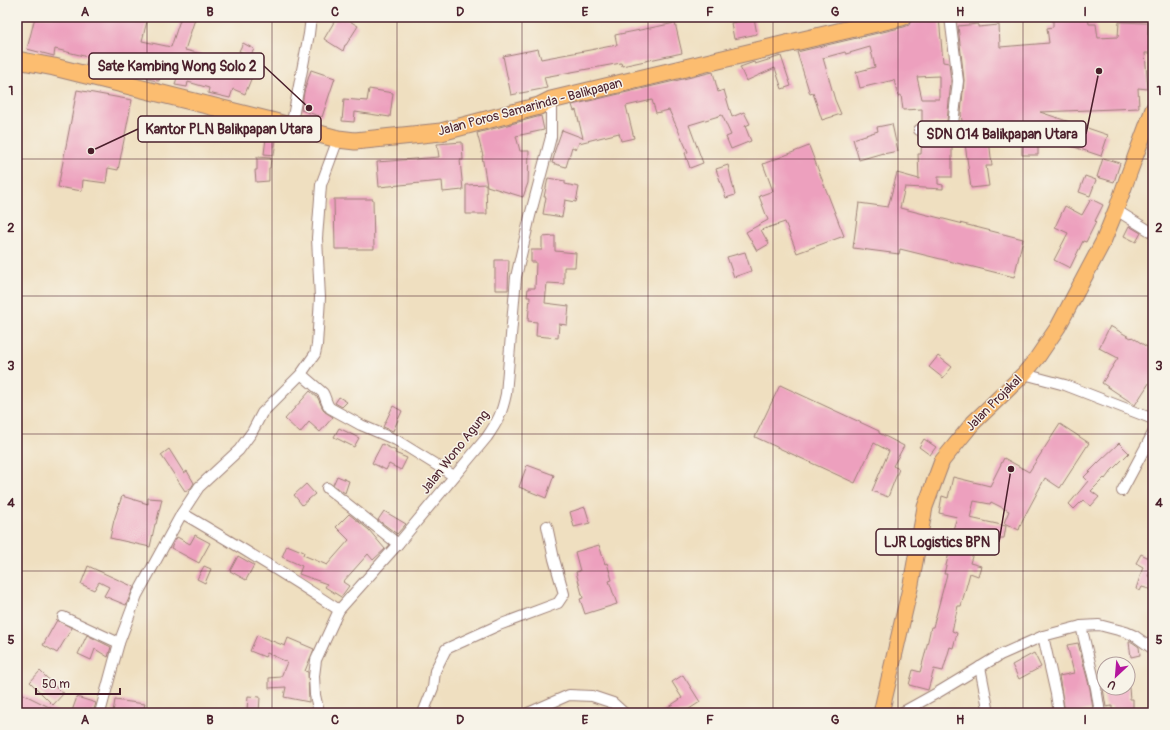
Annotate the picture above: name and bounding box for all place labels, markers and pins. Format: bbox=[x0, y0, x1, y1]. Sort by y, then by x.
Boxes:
callout: Sate Kambing Wong Solo 2 bbox=[89, 53, 264, 79]
callout: Kantor PLN Balikpapan Utara bbox=[138, 116, 321, 142]
callout: SDN 014 Balikpapan Utara bbox=[918, 121, 1086, 147]
callout: LJR Logistics BPN bbox=[876, 529, 999, 555]

